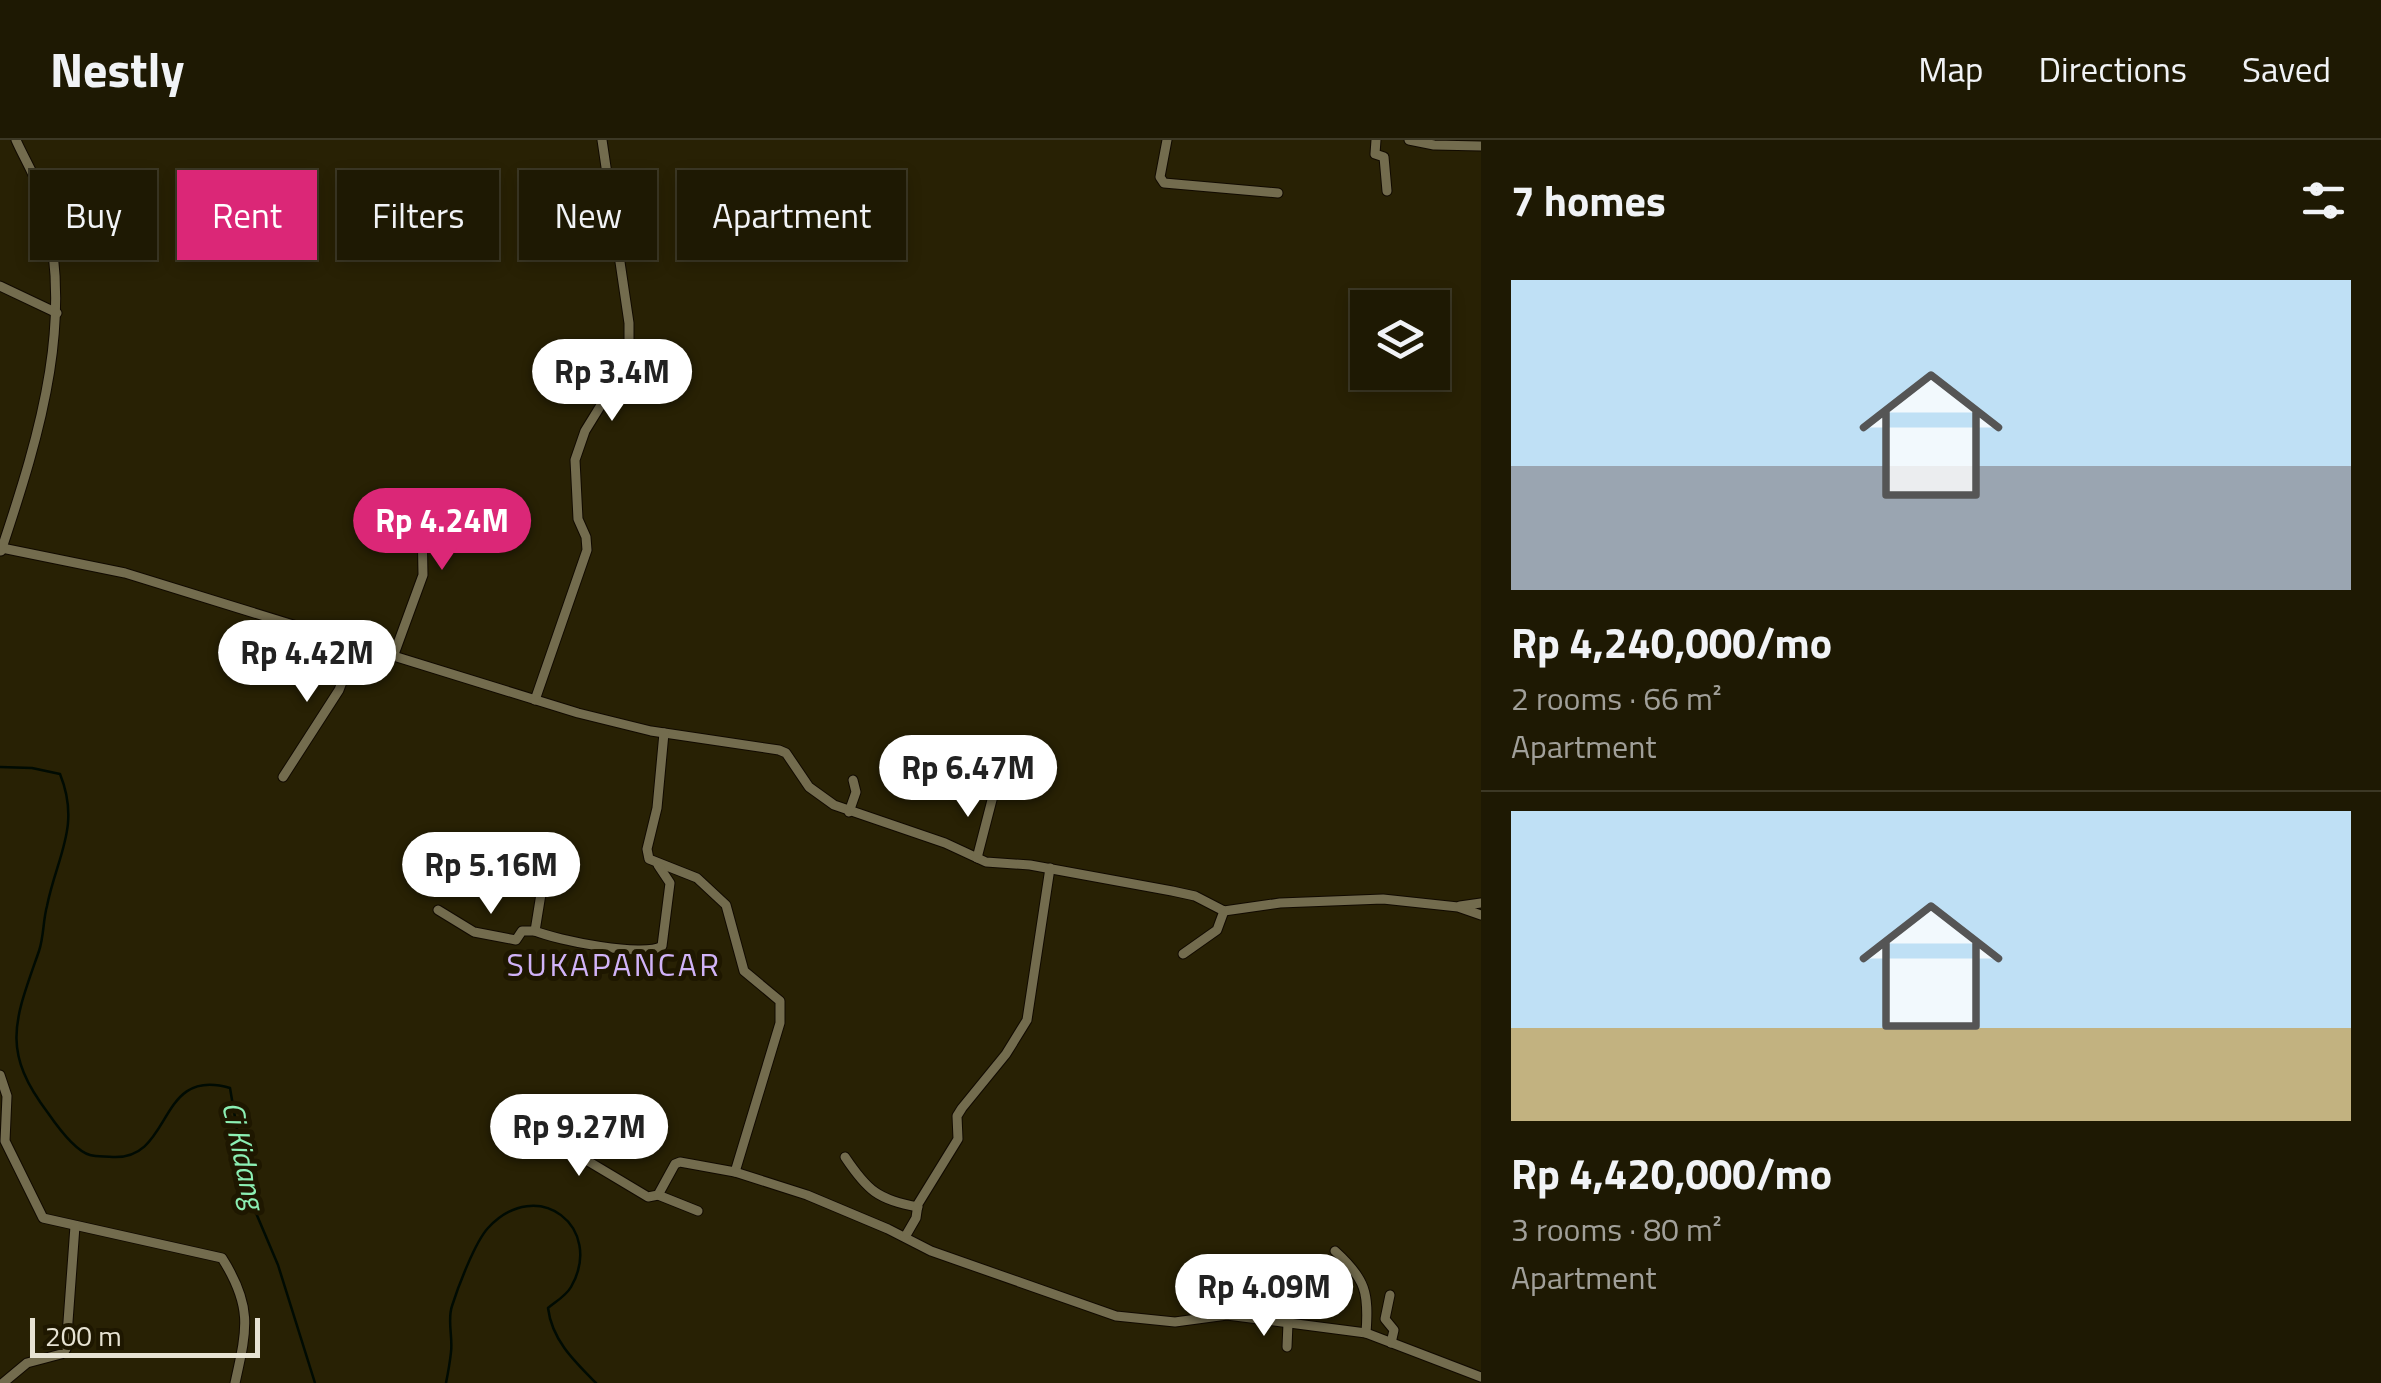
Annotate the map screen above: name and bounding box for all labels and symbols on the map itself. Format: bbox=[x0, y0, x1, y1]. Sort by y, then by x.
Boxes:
pin: Rp 3.4M bbox=[520, 339, 704, 424]
pin: Rp 4.24M bbox=[339, 488, 545, 573]
pin: Rp 4.42M bbox=[204, 620, 410, 705]
pin: Rp 6.47M bbox=[865, 735, 1071, 820]
pin: Rp 5.16M bbox=[388, 832, 594, 917]
district label: SUKAPANCAR bbox=[506, 940, 722, 988]
pin: Rp 9.27M bbox=[476, 1094, 682, 1179]
water label: Ci Kidang bbox=[210, 1097, 278, 1216]
pin: Rp 4.09M bbox=[1161, 1254, 1367, 1339]
scale bar bbox=[30, 1313, 260, 1358]

